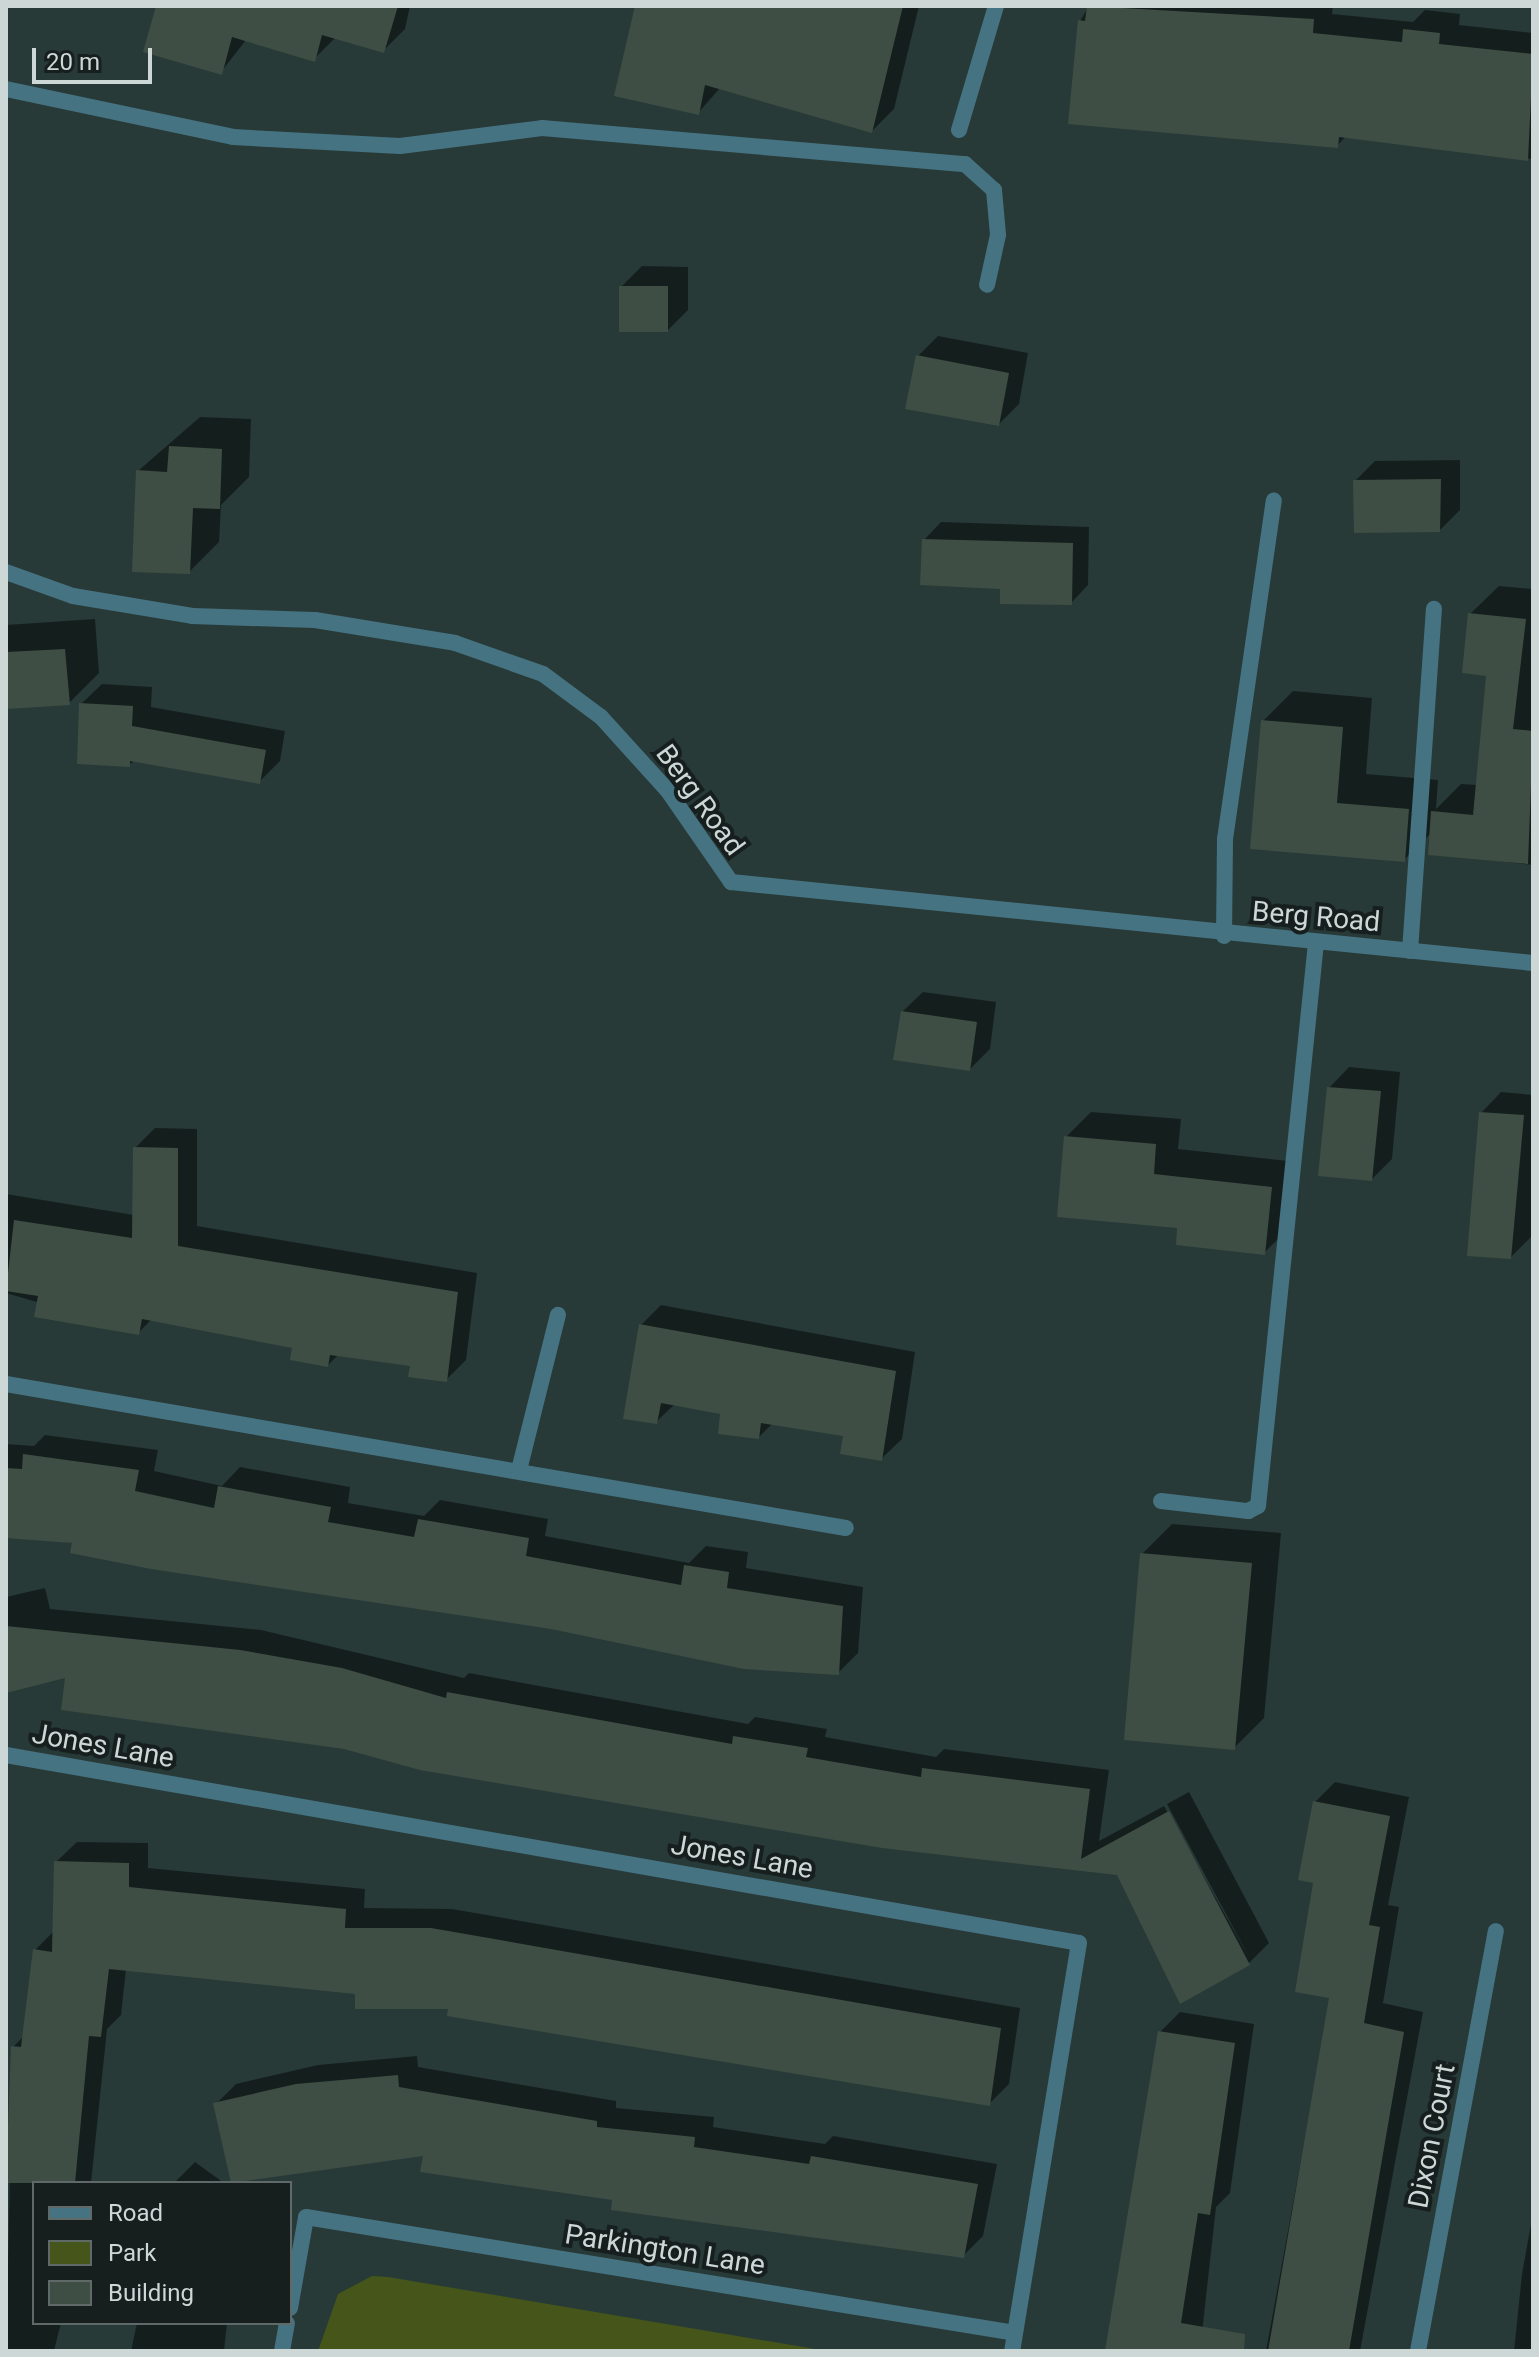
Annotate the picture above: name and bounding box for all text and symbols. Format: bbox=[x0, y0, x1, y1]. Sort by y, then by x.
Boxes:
scale bar bbox=[36, 32, 156, 82]
text: 20 m bbox=[46, 48, 100, 76]
street label: Berg Road bbox=[649, 738, 751, 862]
street label: Berg Road bbox=[1251, 895, 1381, 939]
street label: Jones Lane bbox=[29, 1717, 177, 1775]
street label: Jones Lane bbox=[668, 1828, 816, 1886]
street label: Dixon Court bbox=[1402, 2061, 1462, 2211]
legend bbox=[32, 2181, 292, 2325]
text: Road bbox=[108, 2199, 163, 2227]
street label: Parkington Lane bbox=[562, 2218, 768, 2282]
text: Park bbox=[108, 2239, 156, 2267]
text: Building bbox=[108, 2279, 194, 2307]

